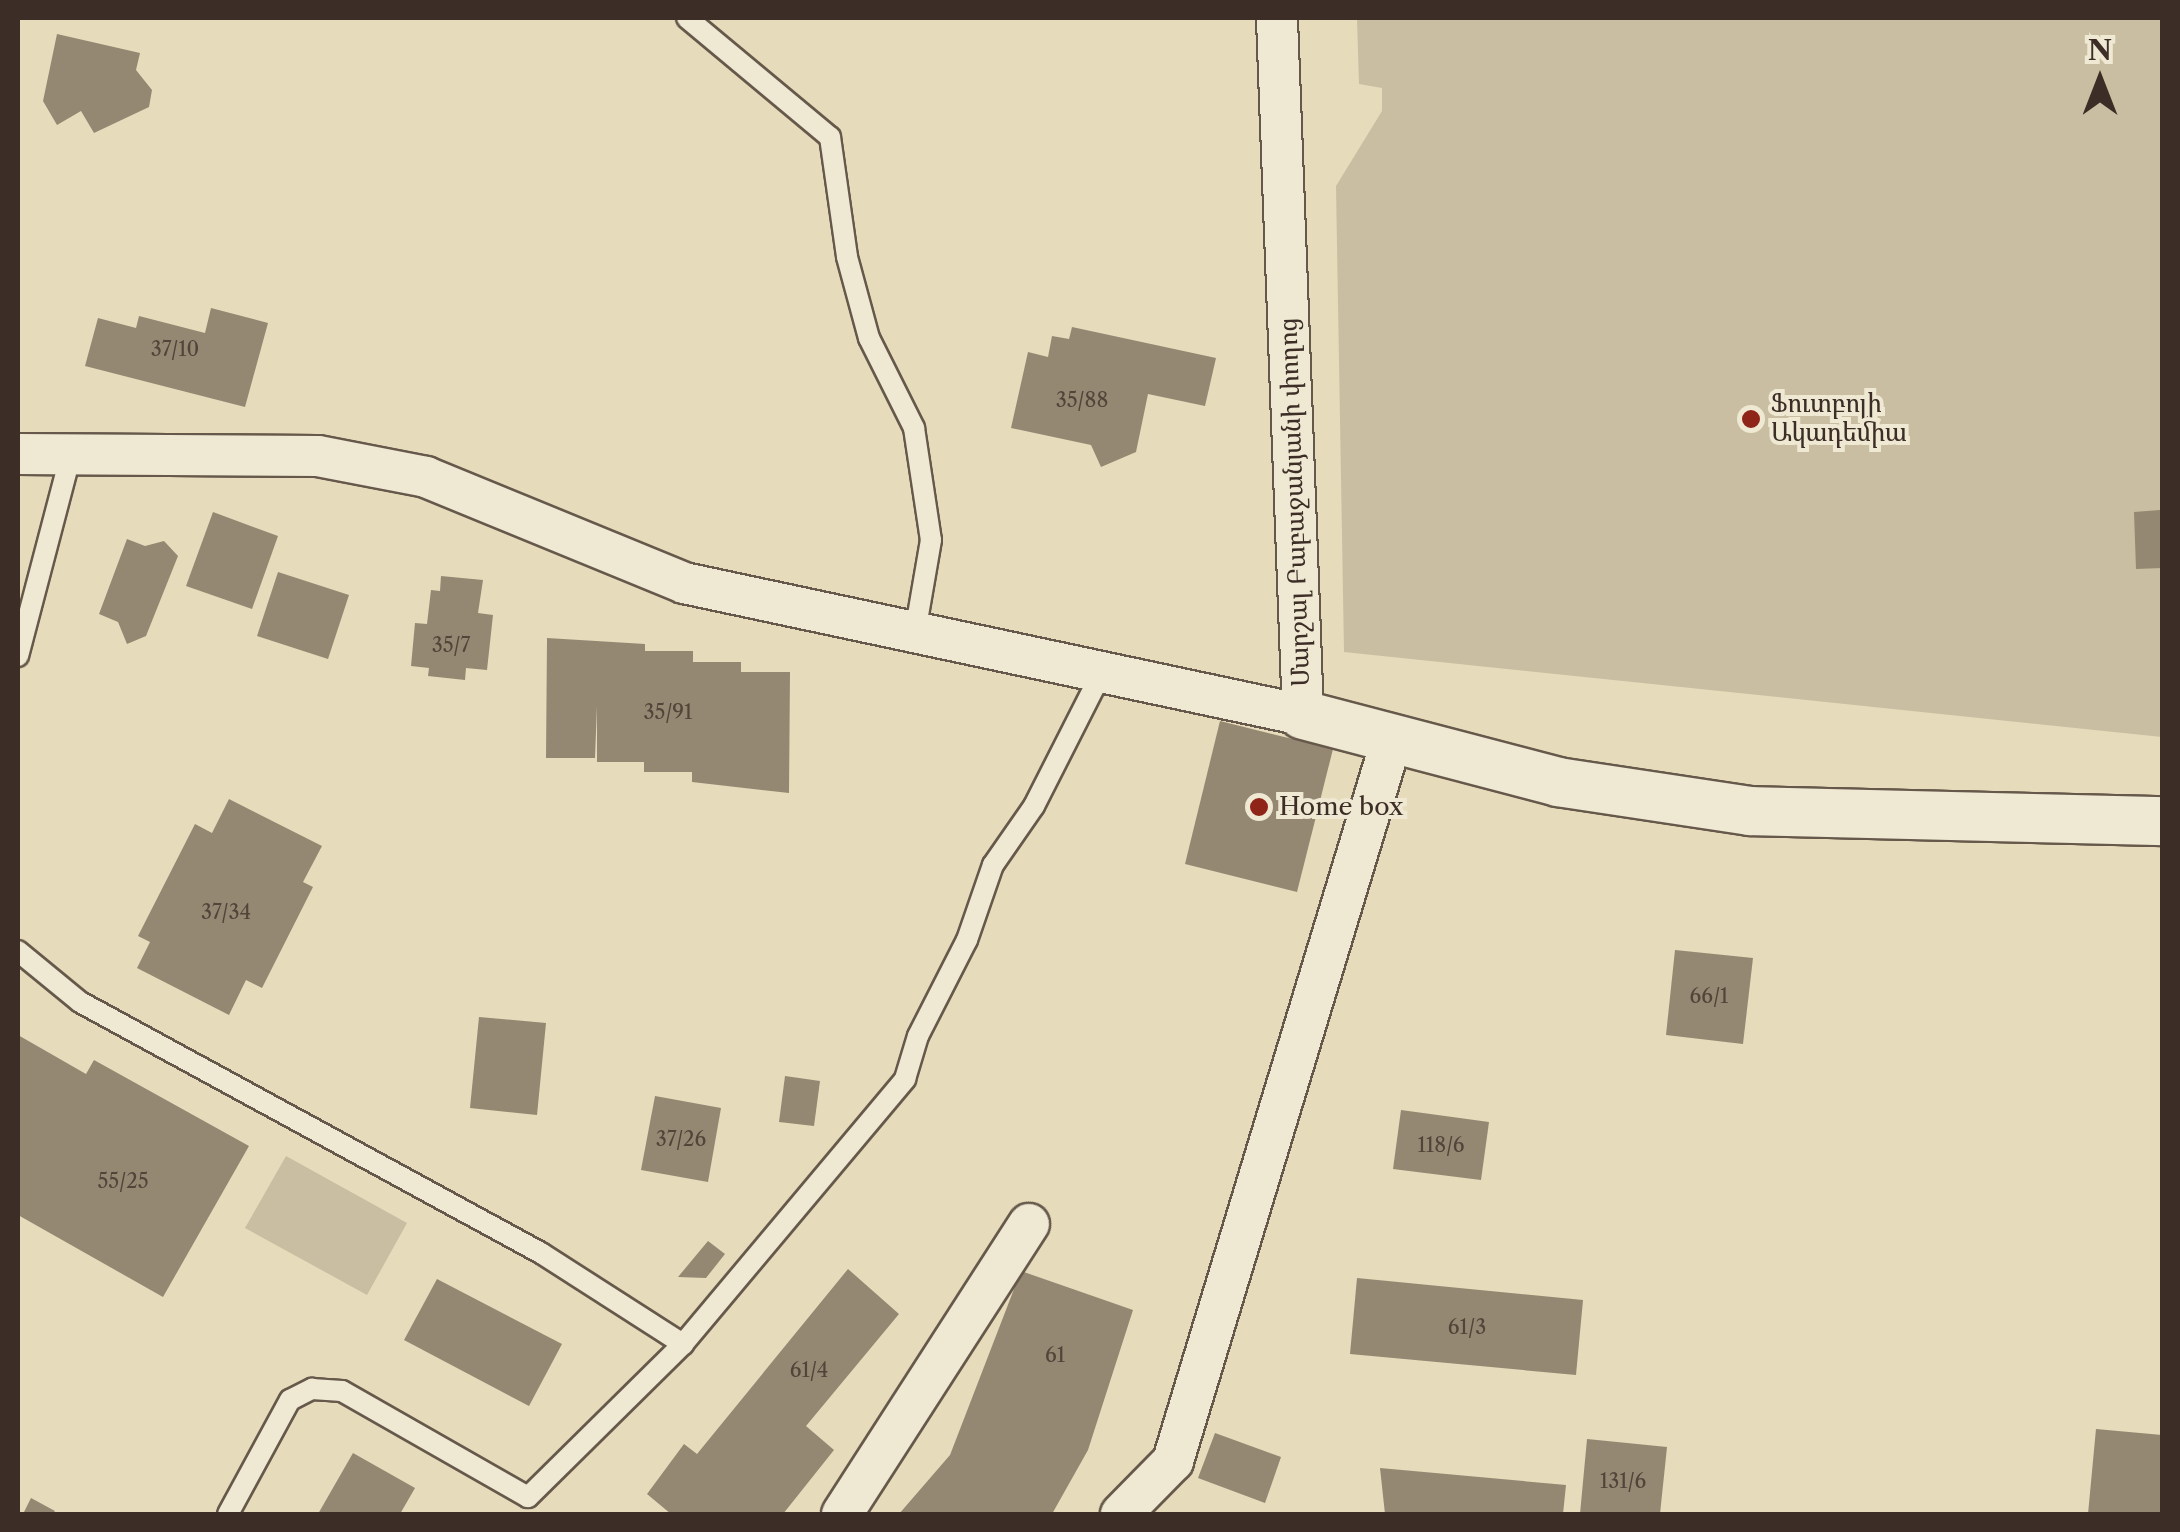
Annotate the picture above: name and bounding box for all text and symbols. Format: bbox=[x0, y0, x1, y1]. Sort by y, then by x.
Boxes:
north arrow bbox=[2050, 30, 2150, 130]
text: N bbox=[2088, 33, 2112, 67]
street label: Մարշալ Բաբաջանյանի փողոց bbox=[1274, 317, 1316, 687]
house number: 37/10 bbox=[151, 337, 199, 361]
house number: 35/88 bbox=[1056, 388, 1108, 412]
place label: Ֆուտբոլի Ակադեմիա bbox=[1771, 390, 1907, 449]
marker: Ֆուտբոլի Ակադեմիա bbox=[1740, 408, 1762, 430]
house number: 35/7 bbox=[432, 633, 470, 657]
house number: 35/91 bbox=[643, 700, 693, 724]
place label: Home box bbox=[1279, 792, 1403, 822]
marker: Home box bbox=[1248, 796, 1270, 818]
house number: 37/34 bbox=[201, 900, 251, 924]
house number: 66/1 bbox=[1689, 984, 1729, 1008]
house number: 37/26 bbox=[656, 1127, 706, 1151]
house number: 118/6 bbox=[1417, 1133, 1465, 1157]
house number: 55/25 bbox=[97, 1169, 149, 1193]
house number: 61/3 bbox=[1448, 1315, 1486, 1339]
house number: 61 bbox=[1045, 1343, 1065, 1367]
house number: 61/4 bbox=[790, 1358, 828, 1382]
house number: 131/6 bbox=[1600, 1469, 1646, 1493]

